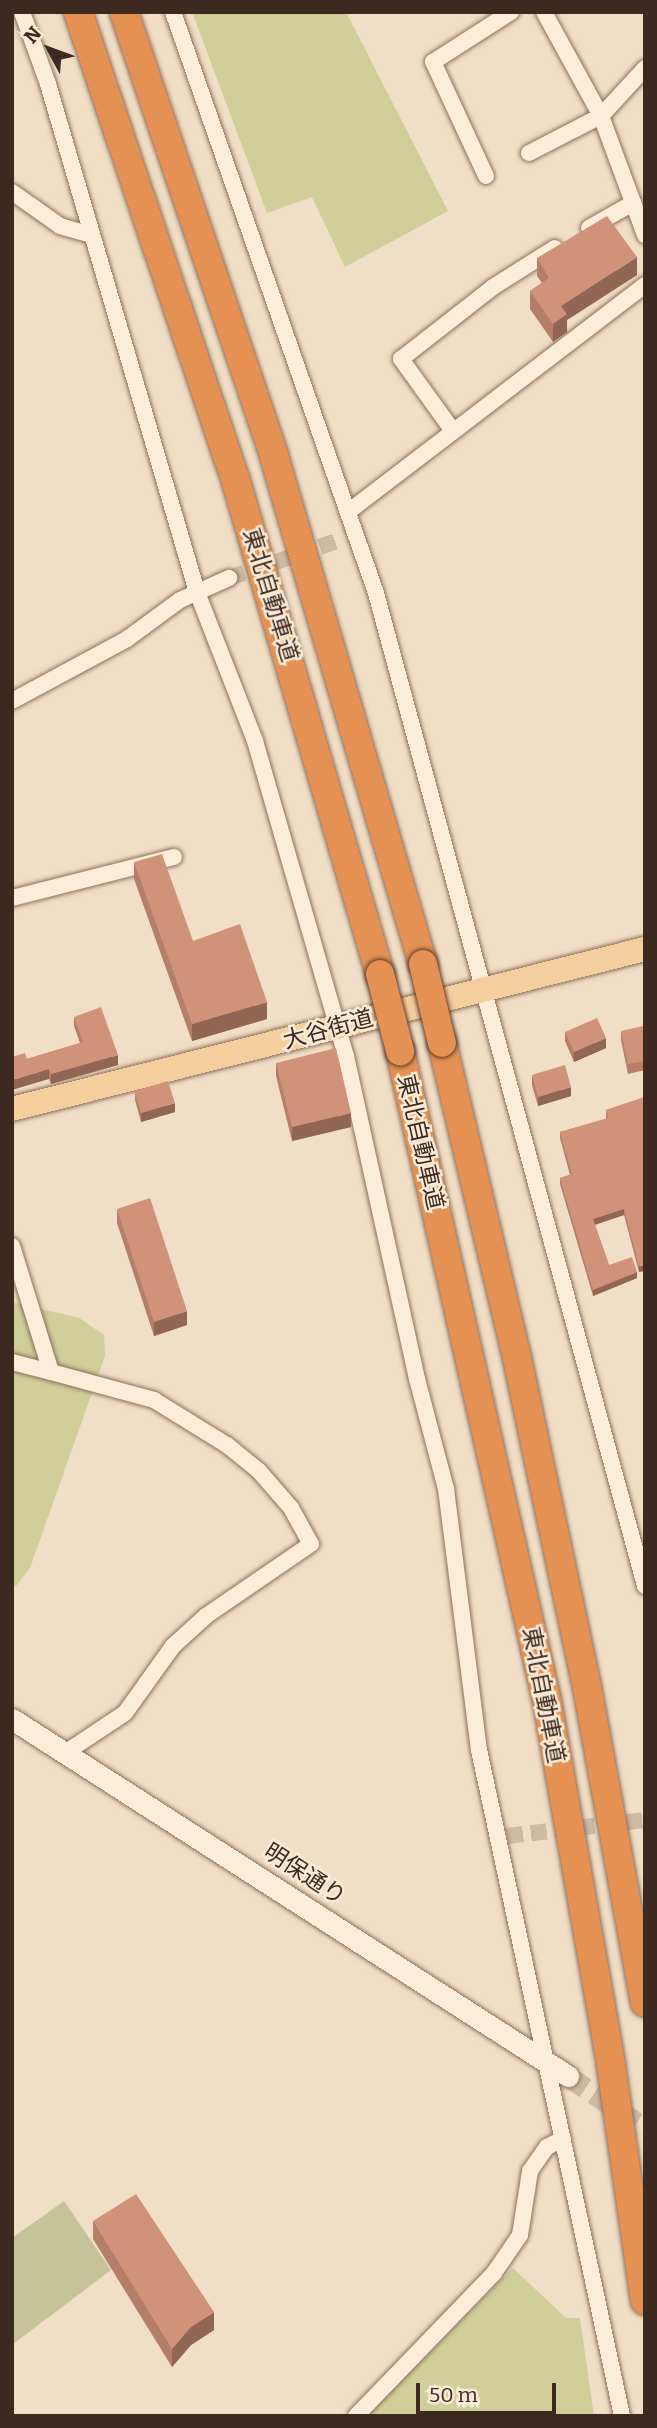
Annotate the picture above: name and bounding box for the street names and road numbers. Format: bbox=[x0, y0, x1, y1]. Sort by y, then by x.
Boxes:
street label: 東北自動車道 bbox=[238, 525, 304, 665]
street label: 大谷街道 bbox=[280, 1004, 376, 1054]
street label: 東北自動車道 bbox=[392, 1072, 450, 1212]
street label: 東北自動車道 bbox=[517, 1625, 571, 1765]
street label: 明保通り bbox=[259, 1837, 351, 1911]

